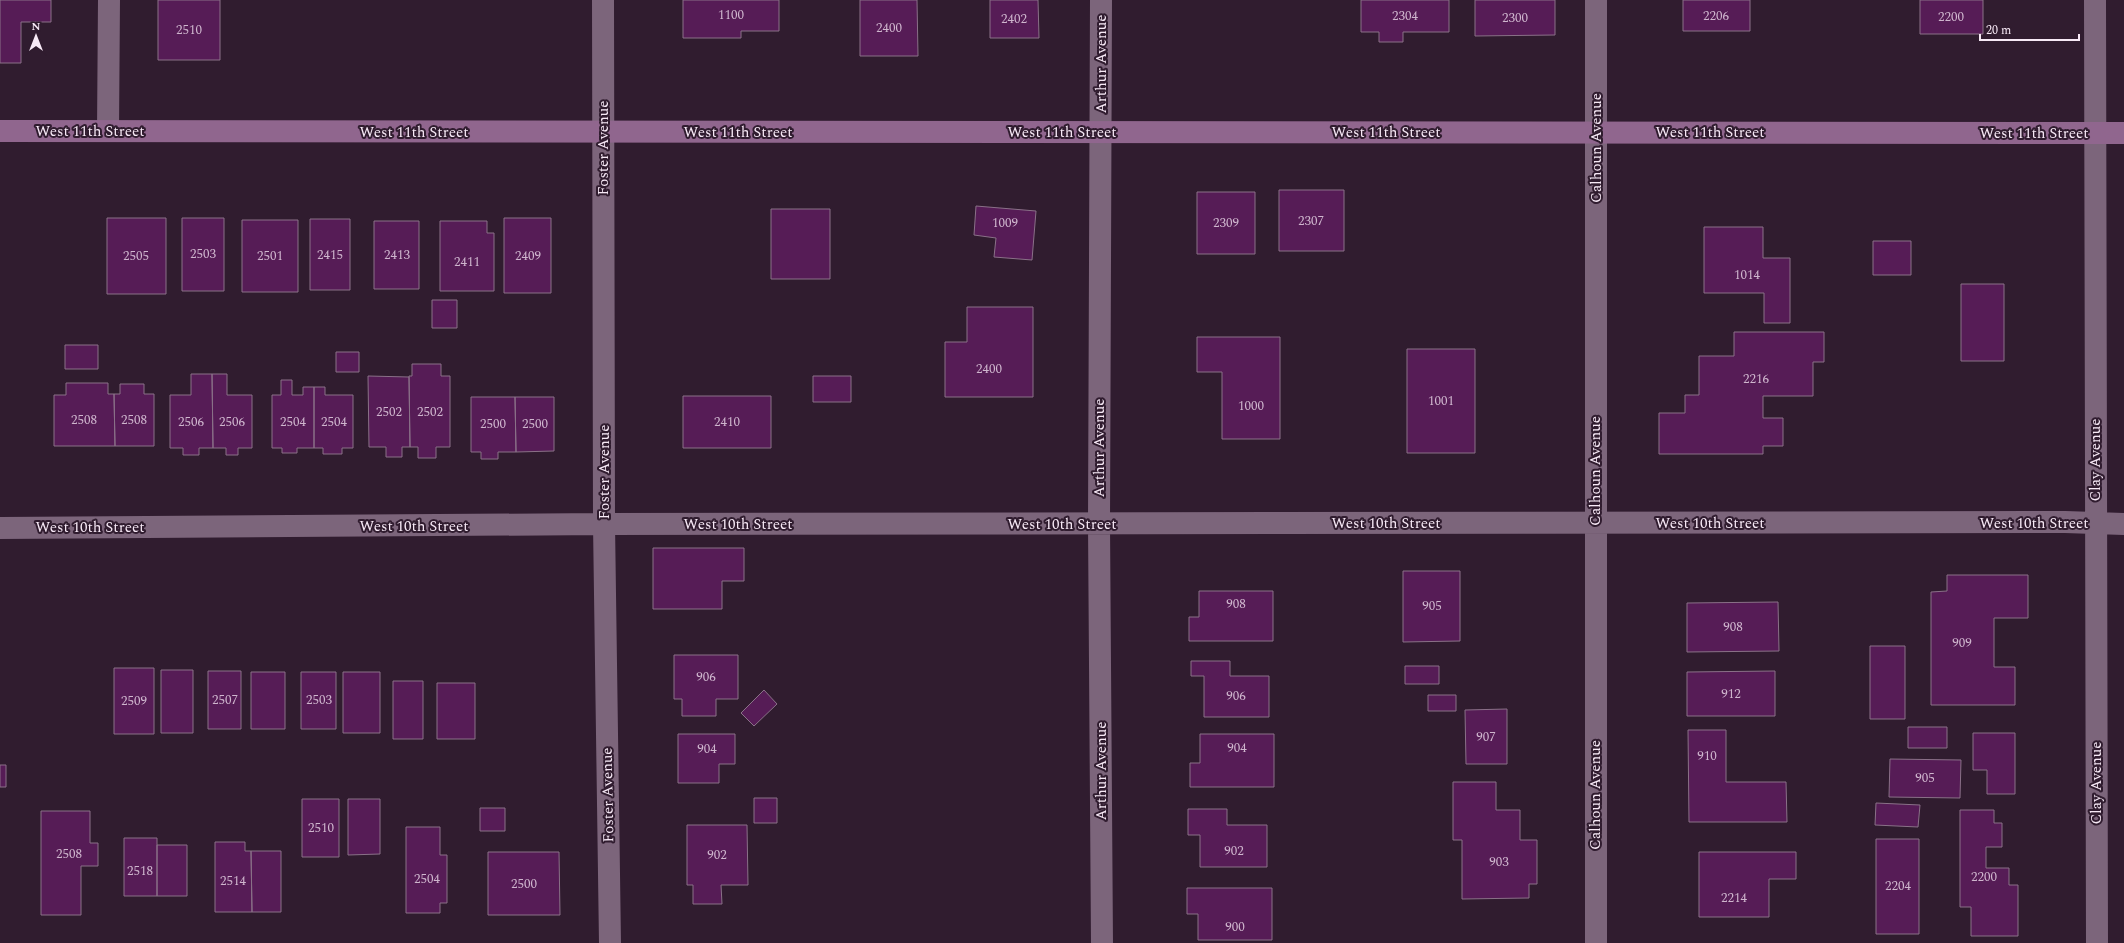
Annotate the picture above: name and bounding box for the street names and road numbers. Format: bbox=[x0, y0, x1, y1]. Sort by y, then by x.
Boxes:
street label: Arthur Avenue bbox=[1090, 15, 1113, 113]
street label: Calhoun Avenue bbox=[1585, 93, 1608, 203]
street label: Foster Avenue bbox=[592, 101, 615, 195]
street label: West 11th Street bbox=[35, 120, 145, 143]
street label: West 11th Street bbox=[359, 121, 469, 144]
street label: West 11th Street bbox=[683, 121, 793, 144]
street label: West 11th Street bbox=[1007, 121, 1117, 144]
street label: West 11th Street bbox=[1331, 121, 1441, 144]
street label: West 11th Street bbox=[1655, 121, 1765, 144]
street label: West 11th Street bbox=[1979, 122, 2089, 145]
street label: Arthur Avenue bbox=[1088, 399, 1111, 497]
street label: Calhoun Avenue bbox=[1584, 416, 1607, 526]
street label: Clay Avenue bbox=[2084, 418, 2107, 502]
street label: Foster Avenue bbox=[593, 425, 616, 519]
street label: West 10th Street bbox=[1331, 512, 1441, 535]
street label: West 10th Street bbox=[1655, 512, 1765, 535]
street label: West 10th Street bbox=[1979, 512, 2089, 535]
street label: West 10th Street bbox=[683, 513, 793, 536]
street label: West 10th Street bbox=[1007, 513, 1117, 536]
street label: West 10th Street bbox=[359, 515, 469, 538]
street label: West 10th Street bbox=[35, 516, 145, 539]
street label: Arthur Avenue bbox=[1090, 722, 1113, 820]
street label: Calhoun Avenue bbox=[1584, 740, 1607, 850]
street label: Clay Avenue bbox=[2085, 741, 2108, 825]
street label: Foster Avenue bbox=[596, 747, 620, 843]

